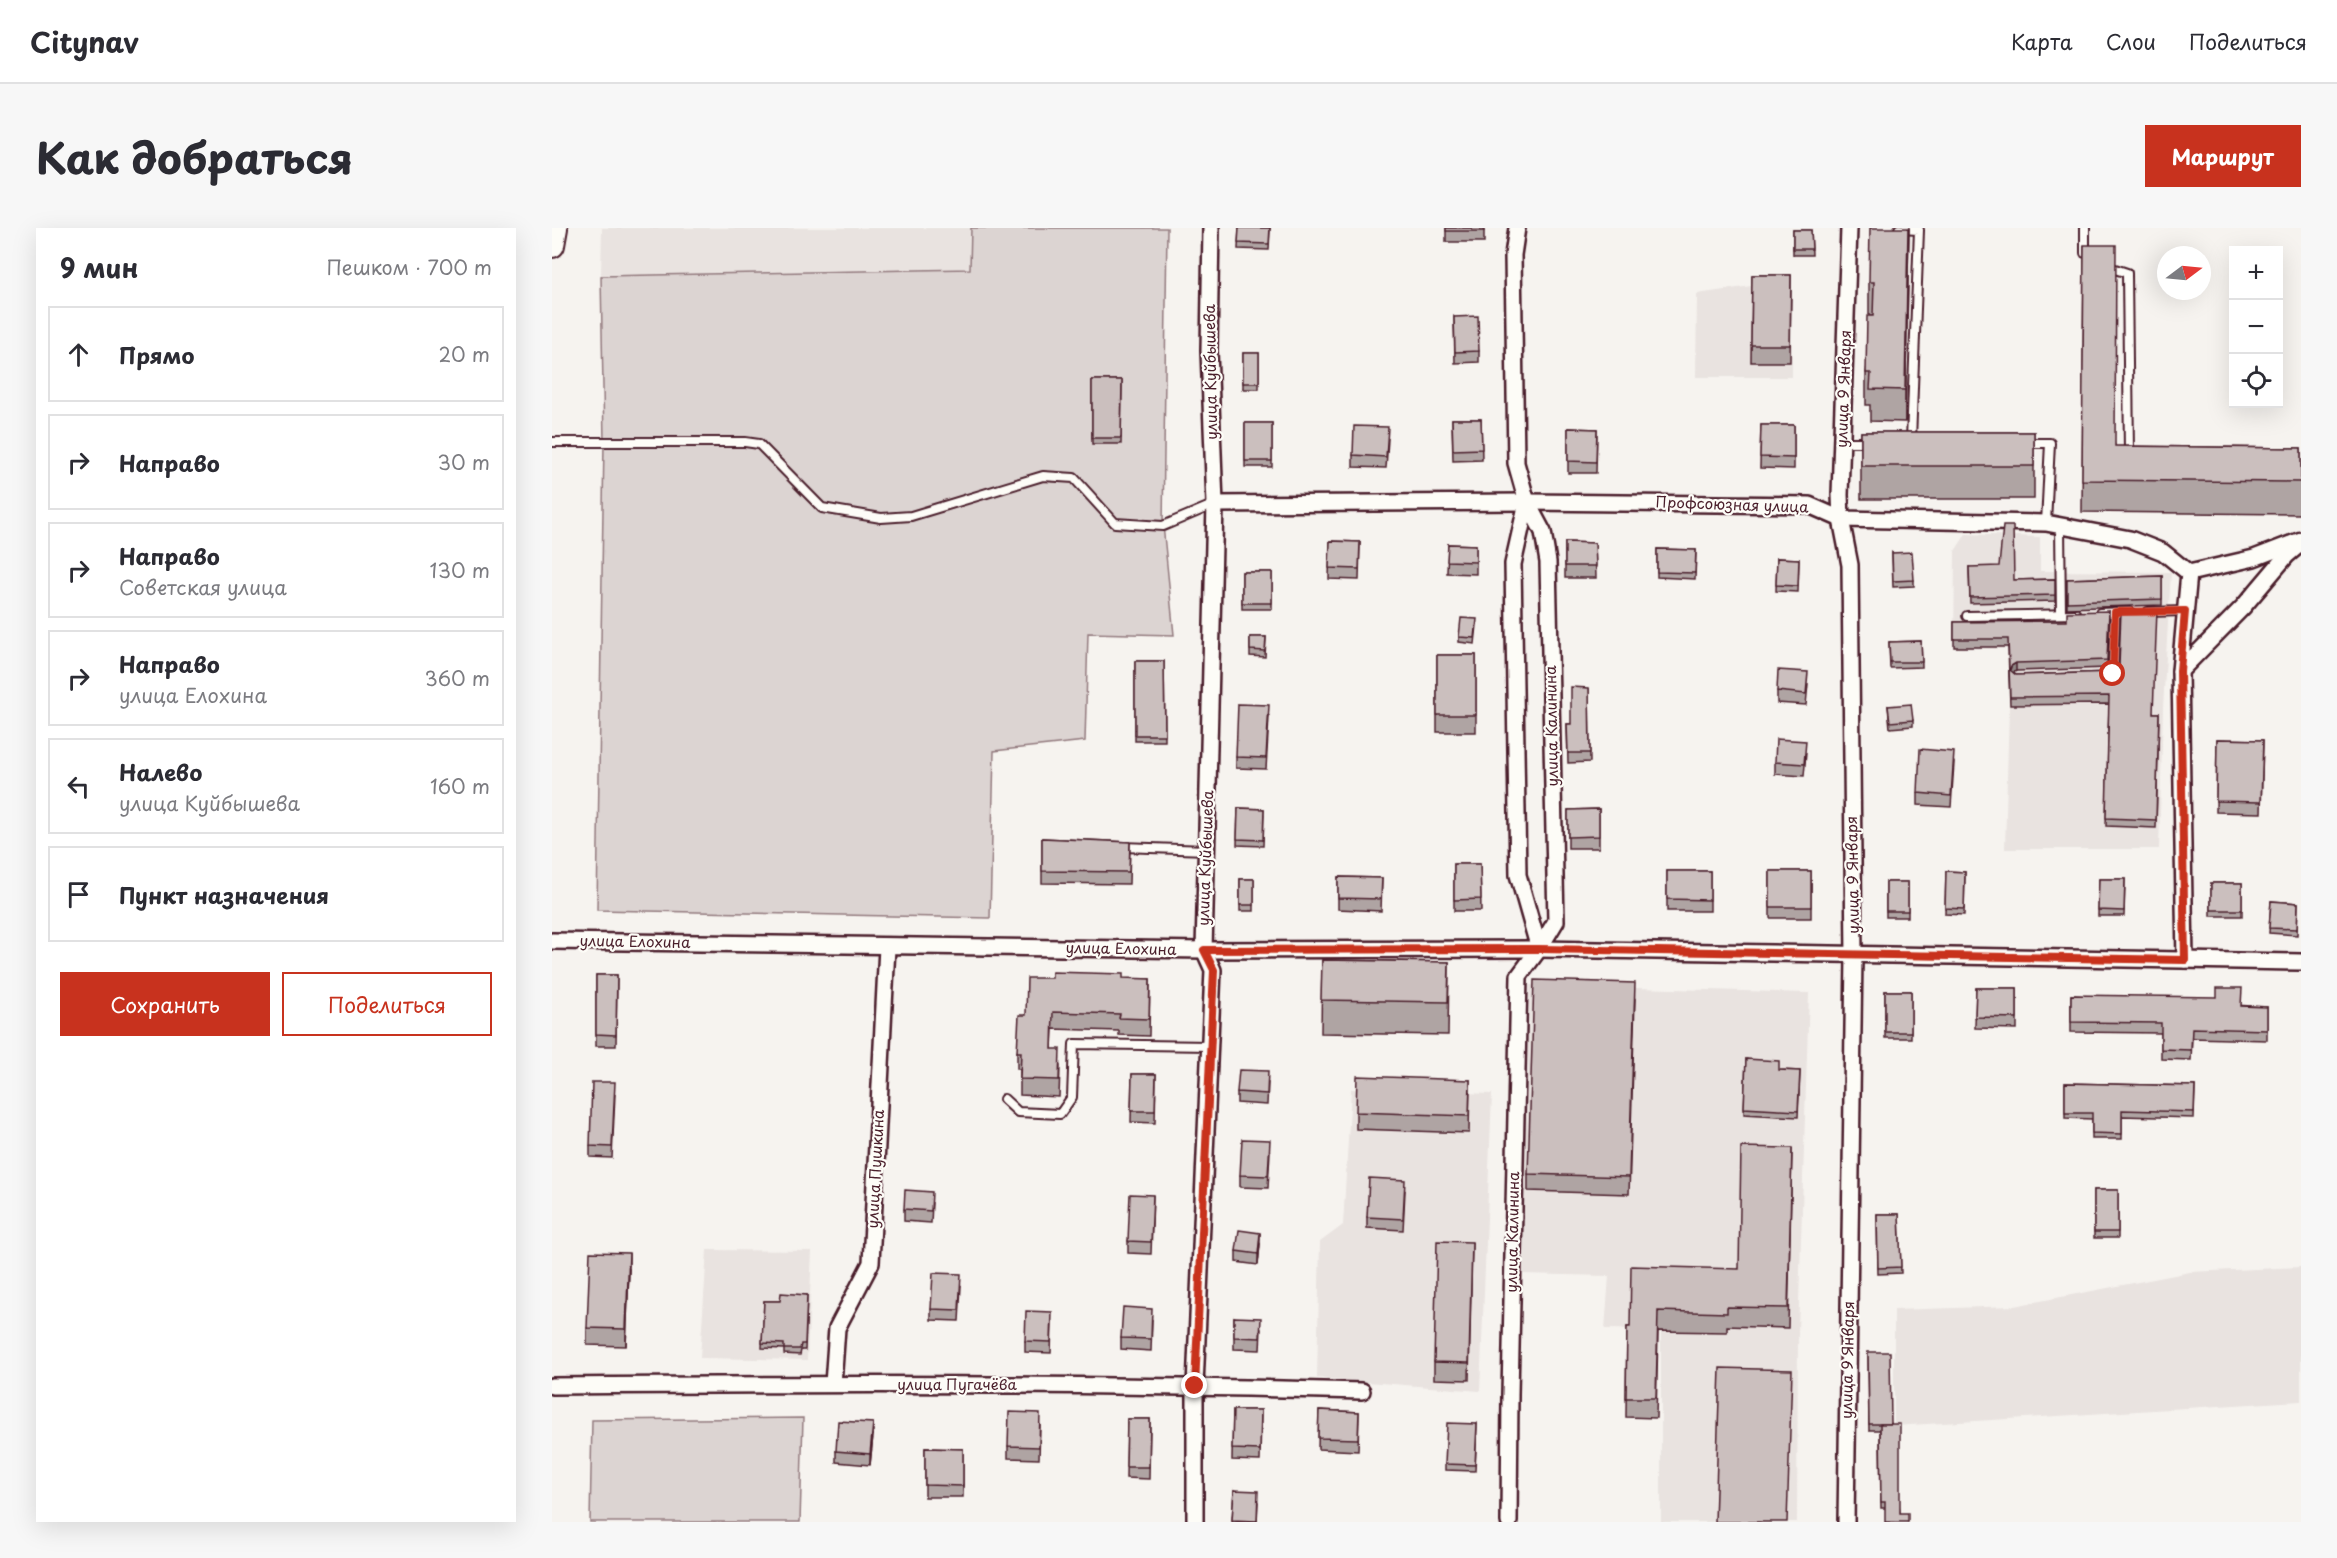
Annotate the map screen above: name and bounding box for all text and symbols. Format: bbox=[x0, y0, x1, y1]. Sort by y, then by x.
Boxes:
text: Citynav bbox=[30, 20, 139, 63]
text: Карта bbox=[2011, 25, 2073, 57]
text: Слои bbox=[2106, 25, 2156, 57]
text: Поделиться bbox=[2189, 25, 2307, 57]
text: Как добраться bbox=[36, 125, 353, 188]
button: Маршрут bbox=[2145, 125, 2301, 187]
north arrow bbox=[2157, 246, 2211, 300]
map controls bbox=[2229, 246, 2283, 408]
button: + bbox=[2229, 246, 2283, 300]
text: 9 мин bbox=[60, 248, 138, 287]
text: Пешком · 700 m bbox=[326, 252, 492, 282]
button: − bbox=[2229, 300, 2283, 354]
street label: улица Куйбышева bbox=[1197, 303, 1222, 440]
street label: улица 9 Января bbox=[1829, 330, 1856, 448]
icon: ahead bbox=[62, 338, 95, 371]
text: Прямо bbox=[119, 338, 194, 371]
text: 20 m bbox=[438, 339, 490, 369]
button: locate bbox=[2229, 354, 2283, 408]
icon: right bbox=[62, 446, 95, 479]
text: Направо bbox=[119, 446, 220, 479]
text: 30 m bbox=[437, 447, 490, 477]
street label: Профсоюзная улица bbox=[1655, 489, 1810, 518]
text: Направо bbox=[119, 539, 220, 572]
icon: right bbox=[62, 554, 95, 587]
text: 130 m bbox=[430, 555, 490, 585]
text: Советская улица bbox=[119, 572, 287, 602]
text: Направо bbox=[119, 647, 220, 680]
route start bbox=[2099, 660, 2125, 686]
icon: right bbox=[62, 662, 95, 695]
text: 360 m bbox=[424, 663, 490, 693]
street label: улица Калинина bbox=[1538, 665, 1563, 787]
text: улица Елохина bbox=[119, 680, 267, 710]
text: Налево bbox=[119, 755, 202, 788]
icon: left bbox=[62, 770, 95, 803]
text: 160 m bbox=[430, 771, 490, 801]
text: улица Куйбышева bbox=[119, 788, 300, 818]
street label: улица Куйбышева bbox=[1191, 789, 1218, 926]
street label: улица 9 Января bbox=[1839, 816, 1864, 934]
icon: arrive bbox=[62, 878, 95, 911]
text: Пункт назначения bbox=[119, 878, 329, 911]
street label: улица Елохина bbox=[579, 928, 691, 953]
street label: улица Елохина bbox=[1065, 935, 1177, 960]
button: Сохранить bbox=[60, 972, 270, 1036]
button: Поделиться bbox=[282, 972, 492, 1036]
street label: улица Пушкина bbox=[860, 1108, 889, 1229]
street label: улица Калинина bbox=[1499, 1171, 1524, 1293]
street label: улица 9 Января bbox=[1834, 1301, 1859, 1419]
street label: улица Пугачёва bbox=[897, 1372, 1018, 1395]
route end bbox=[1181, 1372, 1207, 1398]

